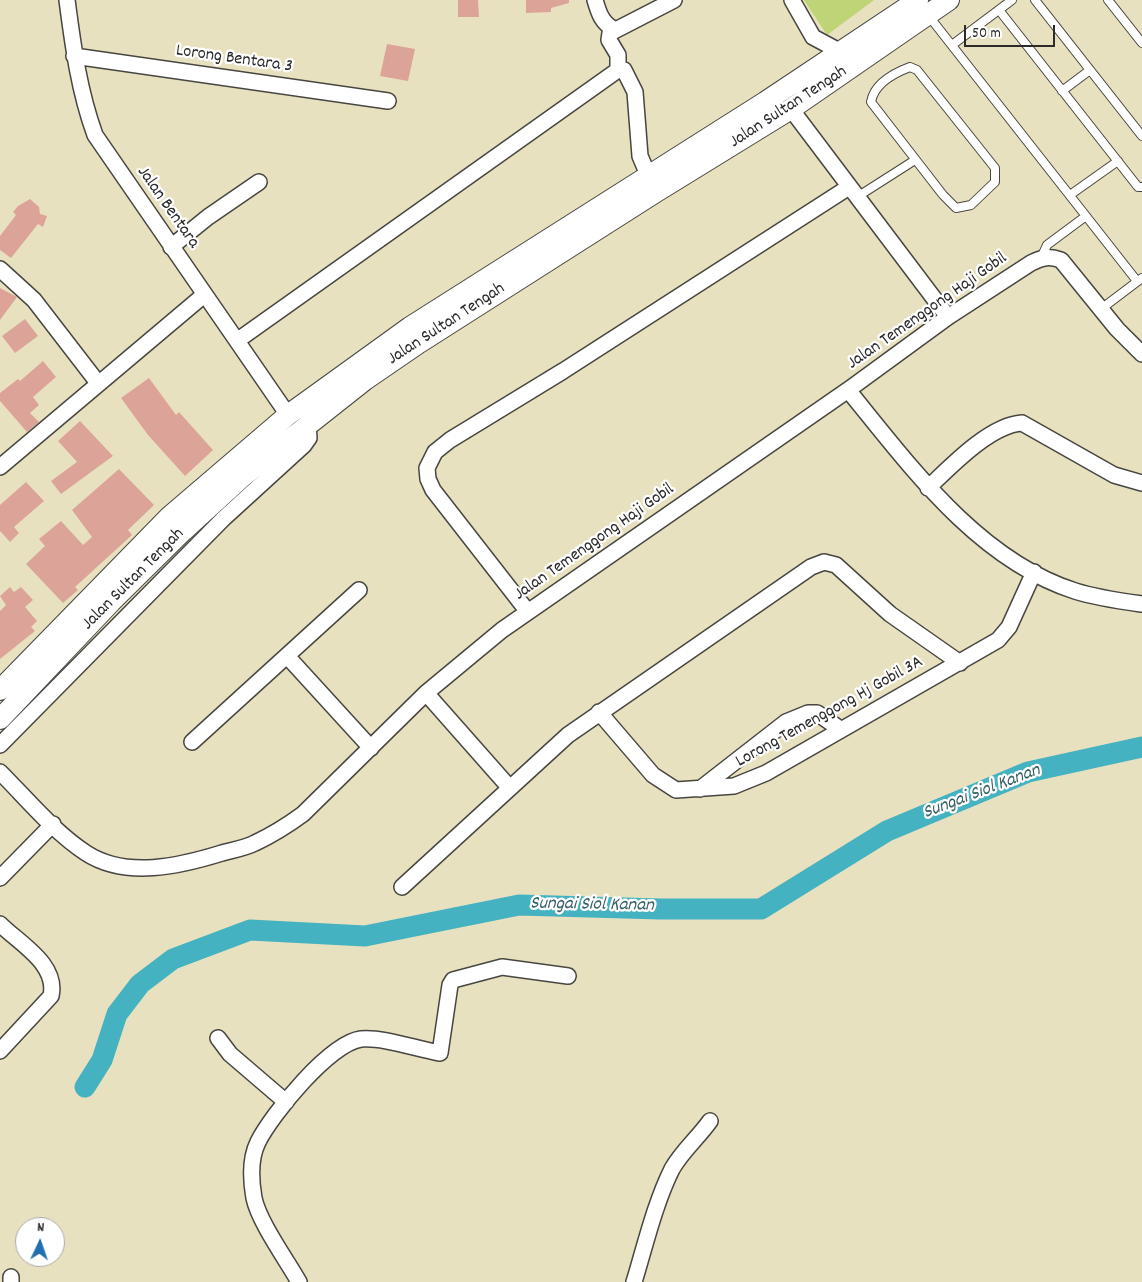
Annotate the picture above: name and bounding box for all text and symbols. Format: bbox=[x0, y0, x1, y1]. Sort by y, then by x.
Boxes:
scale bar bbox=[967, 15, 1058, 47]
text: 50 m bbox=[972, 23, 1001, 45]
street label: Lorong Bentara 3 bbox=[174, 41, 294, 79]
street label: Jalan Sultan Tengah bbox=[726, 62, 852, 154]
street label: Jalan Bentara bbox=[131, 163, 203, 253]
street label: Jalan Temenggong Haji Gobil bbox=[844, 249, 1012, 375]
street label: Jalan Sultan Tengah bbox=[384, 279, 510, 371]
street label: Jalan Temenggong Haji Gobil bbox=[511, 480, 679, 606]
street label: Jalan Sultan Tengah bbox=[78, 524, 190, 636]
street label: Lorong Temenggong Hj Gobil 3A bbox=[733, 652, 927, 774]
water label: Sungai Siol Kanan bbox=[920, 760, 1044, 826]
water label: Sungai Siol Kanan bbox=[530, 894, 654, 918]
north arrow bbox=[15, 1217, 65, 1267]
text: N bbox=[37, 1218, 45, 1238]

